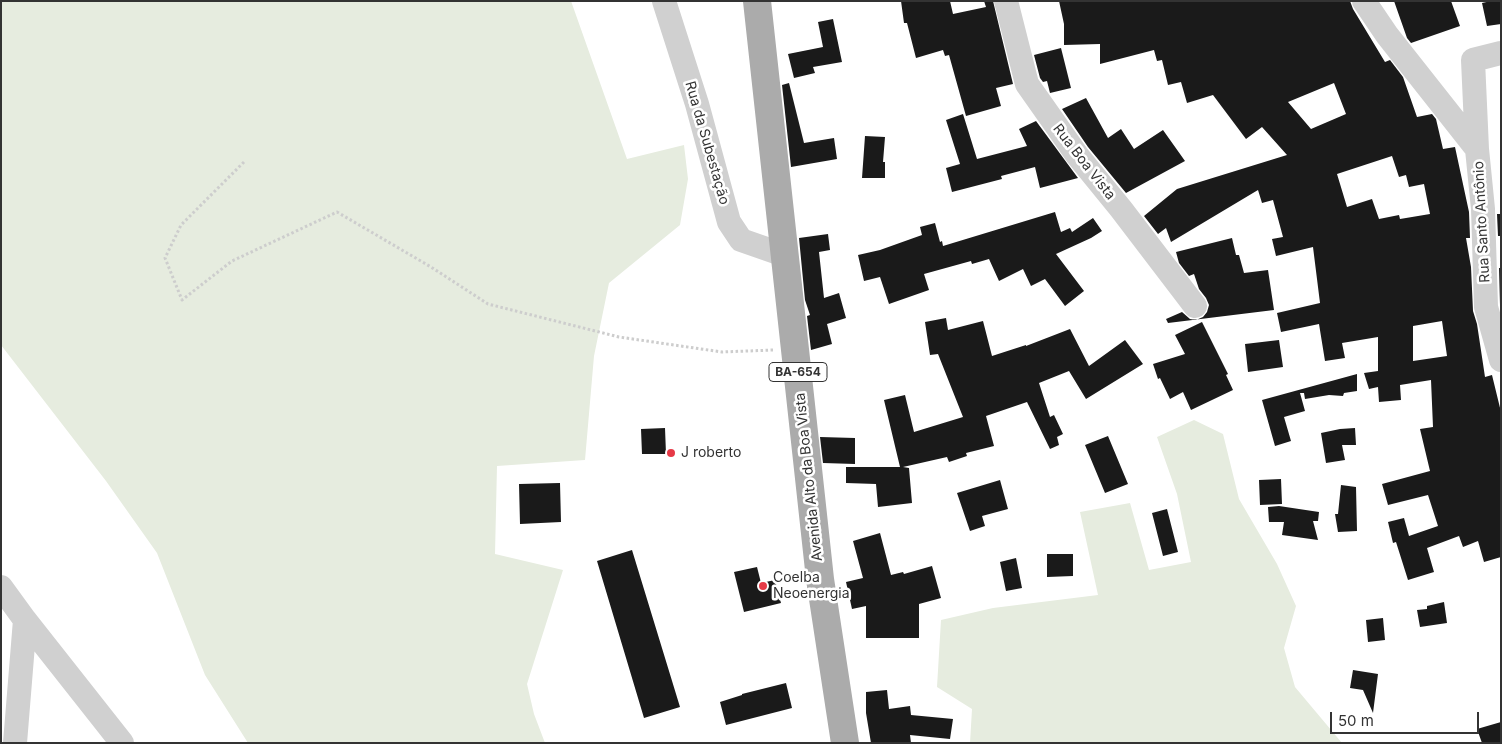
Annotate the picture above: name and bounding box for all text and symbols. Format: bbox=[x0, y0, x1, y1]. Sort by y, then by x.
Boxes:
street label: Rua da Subestação bbox=[681, 79, 733, 207]
street label: Rua Boa Vista bbox=[1049, 121, 1119, 203]
street label: Rua Santo Antônio bbox=[1470, 161, 1494, 283]
road number: BA-654 bbox=[769, 362, 827, 382]
street label: Avenida Alto da Boa Vista bbox=[792, 392, 826, 562]
place label: J roberto bbox=[681, 445, 741, 461]
marker: J roberto bbox=[665, 447, 677, 459]
place label: Coelba Neoenergia bbox=[773, 570, 850, 602]
marker: Coelba Neoenergia bbox=[757, 580, 769, 592]
scale bar bbox=[1332, 702, 1481, 734]
text: 50 m bbox=[1338, 711, 1374, 730]

